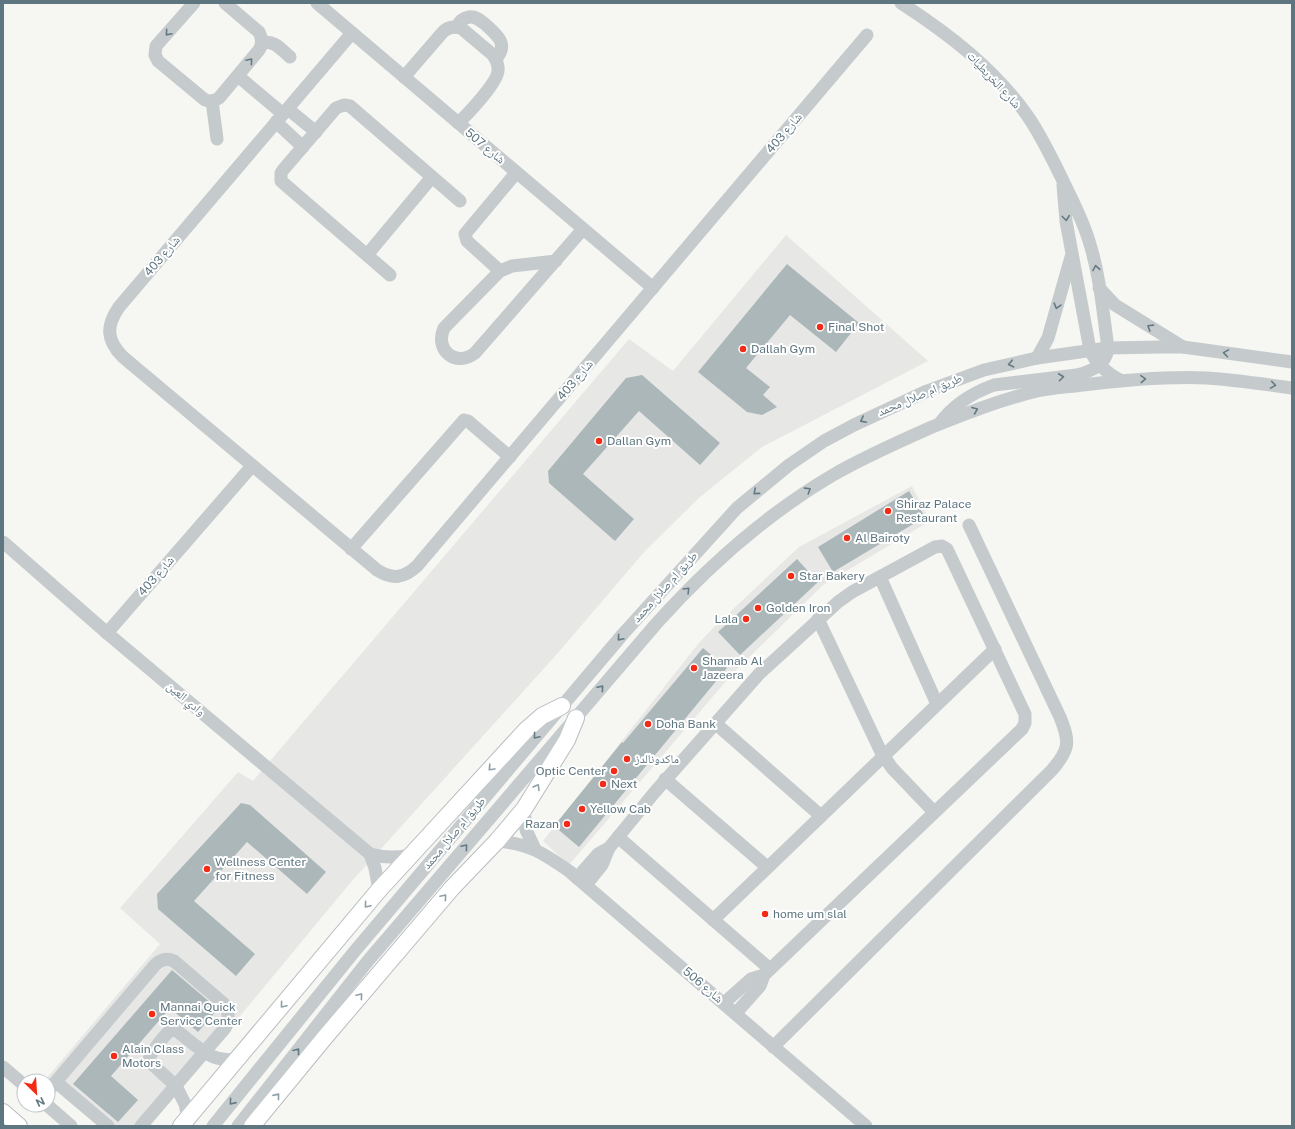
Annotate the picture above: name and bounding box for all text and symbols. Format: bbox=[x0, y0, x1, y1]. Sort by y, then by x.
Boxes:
one-way arrow bbox=[166, 28, 173, 35]
street label: شارع الخريطيات bbox=[964, 49, 1024, 112]
one-way arrow bbox=[245, 58, 252, 66]
street label: شارع 403 bbox=[763, 110, 806, 157]
street label: شارع 507 bbox=[462, 125, 508, 168]
one-way arrow bbox=[1061, 215, 1070, 221]
street label: شارع 403 bbox=[141, 233, 184, 280]
one-way arrow bbox=[1092, 265, 1100, 271]
one-way arrow bbox=[1053, 303, 1062, 310]
place label: Final Shot bbox=[828, 320, 885, 334]
marker: Final Shot bbox=[815, 322, 825, 332]
one-way arrow bbox=[1147, 324, 1154, 332]
place label: Dallah Gym bbox=[751, 342, 815, 356]
marker: Dallah Gym bbox=[738, 344, 748, 354]
one-way arrow bbox=[1223, 350, 1229, 358]
street label: شارع 403 bbox=[554, 357, 597, 404]
one-way arrow bbox=[1007, 359, 1014, 367]
street label: طريق ام صلال محمد bbox=[876, 371, 965, 420]
one-way arrow bbox=[1058, 373, 1064, 382]
one-way arrow bbox=[1140, 375, 1146, 383]
one-way arrow bbox=[1270, 381, 1276, 389]
one-way arrow bbox=[972, 407, 979, 415]
one-way arrow bbox=[860, 415, 868, 423]
place label: Dallan Gym bbox=[607, 434, 671, 448]
marker: Dallan Gym bbox=[594, 436, 604, 446]
one-way arrow bbox=[753, 487, 760, 494]
one-way arrow bbox=[804, 488, 811, 495]
place label: Shiraz Palace Restaurant bbox=[896, 497, 972, 525]
marker: Shiraz Palace Restaurant bbox=[883, 506, 893, 516]
place label: Al Bairoty bbox=[855, 531, 911, 545]
marker: Al Bairoty bbox=[842, 533, 852, 543]
street label: طريق ام صلال محمد bbox=[630, 549, 701, 626]
street label: شارع 403 bbox=[135, 553, 178, 599]
place label: Star Bakery bbox=[799, 569, 865, 583]
marker: Star Bakery bbox=[786, 571, 796, 581]
one-way arrow bbox=[682, 587, 689, 595]
place label: Golden Iron bbox=[766, 601, 830, 615]
marker: Golden Iron bbox=[753, 603, 763, 613]
place label: Lala bbox=[714, 612, 738, 626]
marker: Lala bbox=[741, 614, 751, 624]
one-way arrow bbox=[617, 633, 624, 641]
place label: Shamab Al Jazeera bbox=[702, 654, 763, 682]
marker: Shamab Al Jazeera bbox=[689, 663, 699, 673]
street label: وادي العين bbox=[162, 679, 208, 721]
one-way arrow bbox=[596, 685, 604, 693]
place label: Doha Bank bbox=[656, 717, 716, 731]
marker: Doha Bank bbox=[643, 719, 653, 729]
one-way arrow bbox=[534, 731, 541, 739]
place label: ماكدونالدز bbox=[634, 752, 679, 766]
marker: ماكدونالدز bbox=[622, 754, 632, 764]
one-way arrow bbox=[488, 763, 495, 771]
place label: Optic Center bbox=[536, 764, 606, 778]
marker: Optic Center bbox=[609, 766, 619, 776]
place label: Next bbox=[611, 777, 638, 791]
marker: Next bbox=[598, 779, 608, 789]
one-way arrow bbox=[532, 784, 539, 791]
street label: طريق ام صلال محمد bbox=[420, 794, 489, 873]
place label: Yellow Cab bbox=[590, 802, 651, 816]
marker: Yellow Cab bbox=[577, 804, 587, 814]
place label: Razan bbox=[525, 817, 559, 831]
marker: Razan bbox=[562, 819, 572, 829]
one-way arrow bbox=[461, 844, 468, 852]
place label: Wellness Center for Fitness bbox=[215, 855, 306, 883]
marker: Wellness Center for Fitness bbox=[202, 864, 212, 874]
one-way arrow bbox=[440, 894, 447, 902]
one-way arrow bbox=[364, 900, 371, 908]
place label: home um slal bbox=[773, 907, 847, 921]
marker: home um slal bbox=[760, 909, 770, 919]
street label: شارع 506 bbox=[679, 964, 726, 1007]
one-way arrow bbox=[355, 993, 362, 1001]
place label: Mannai Quick Service Center bbox=[160, 1000, 243, 1028]
one-way arrow bbox=[281, 1000, 288, 1007]
marker: Mannai Quick Service Center bbox=[147, 1009, 157, 1019]
place label: Alain Class Motors bbox=[122, 1042, 184, 1070]
one-way arrow bbox=[292, 1049, 299, 1056]
marker: Alain Class Motors bbox=[109, 1051, 119, 1061]
north arrow bbox=[16, 1073, 56, 1113]
one-way arrow bbox=[272, 1093, 279, 1100]
text: N bbox=[34, 1095, 47, 1109]
one-way arrow bbox=[230, 1097, 237, 1104]

